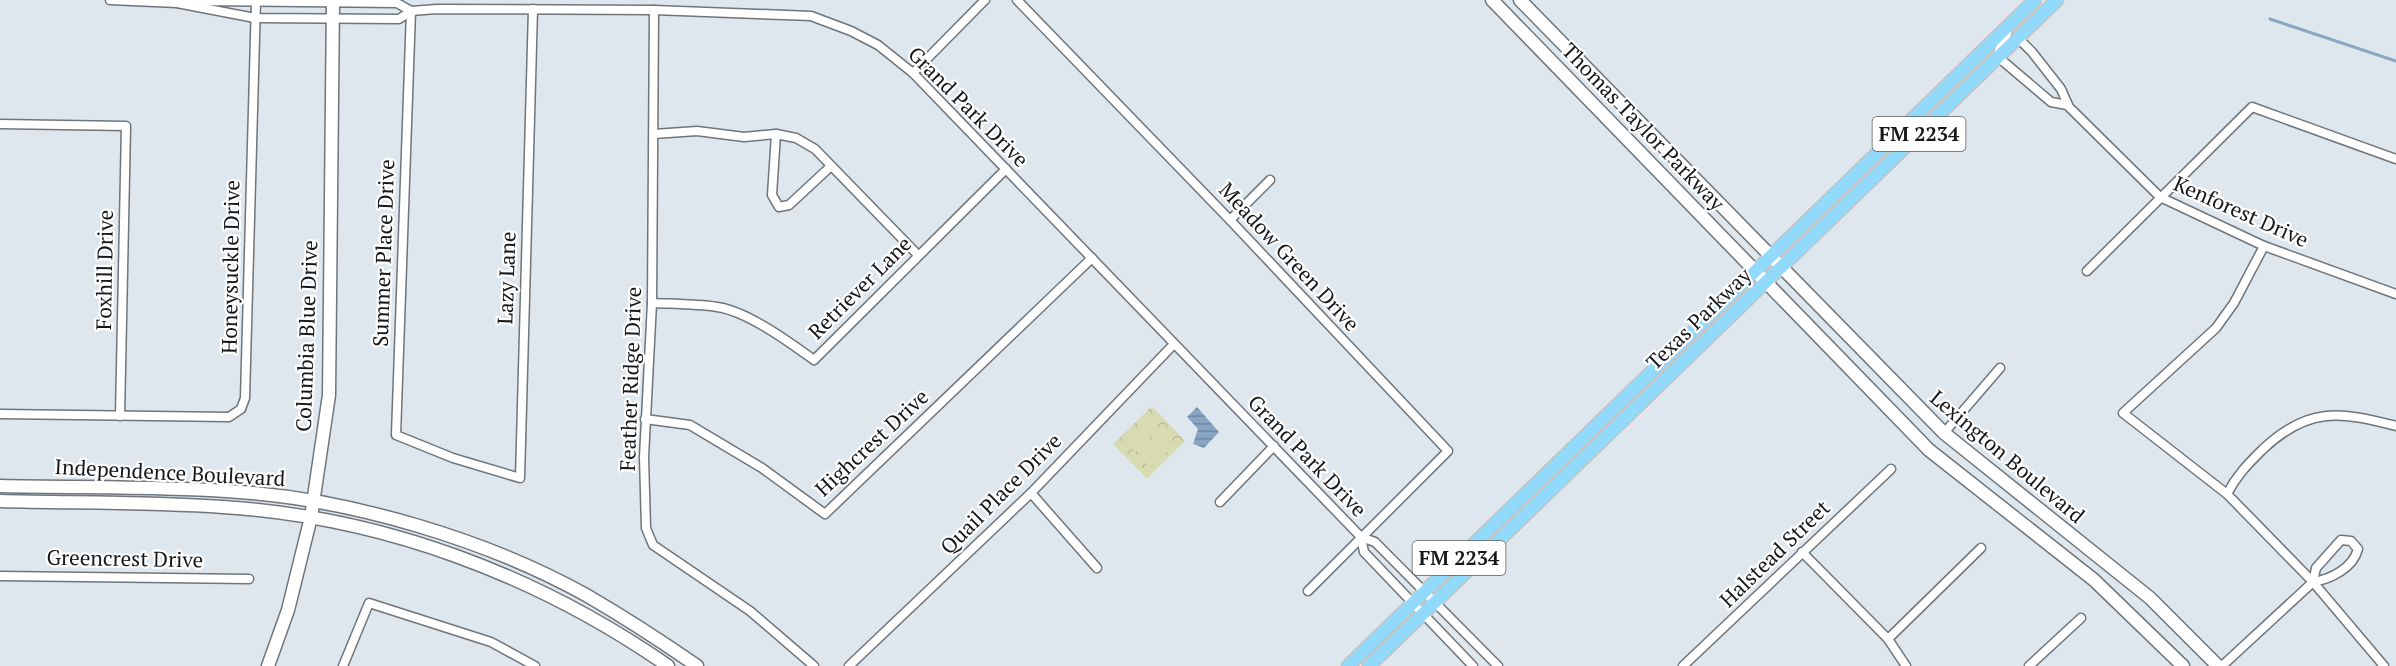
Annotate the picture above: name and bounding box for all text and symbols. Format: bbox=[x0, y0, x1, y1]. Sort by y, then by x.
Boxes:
street label: Thomas Taylor Parkway bbox=[1556, 36, 1732, 217]
street label: Grand Park Drive bbox=[902, 40, 1035, 173]
road number: FM 2234 bbox=[1872, 117, 1966, 151]
street label: Summer Place Drive bbox=[366, 159, 400, 347]
street label: Kenforest Drive bbox=[2170, 169, 2313, 253]
street label: Meadow Green Drive bbox=[1213, 176, 1366, 337]
street label: Honeysuckle Drive bbox=[214, 180, 246, 354]
street label: Foxhill Drive bbox=[89, 210, 119, 330]
street label: Retriever Lane bbox=[802, 230, 917, 345]
street label: Lazy Lane bbox=[490, 231, 522, 325]
street label: Columbia Blue Drive bbox=[289, 240, 323, 432]
street label: Texas Parkway bbox=[1640, 261, 1757, 376]
street label: Feather Ridge Drive bbox=[613, 286, 647, 472]
street label: Highcrest Drive bbox=[809, 382, 934, 502]
street label: Lexington Boulevard bbox=[1925, 383, 2091, 529]
street label: Grand Park Drive bbox=[1242, 388, 1373, 522]
street label: Quail Place Drive bbox=[934, 427, 1067, 560]
street label: Independence Boulevard bbox=[54, 452, 286, 492]
street label: Halstead Street bbox=[1713, 493, 1836, 613]
road number: FM 2234 bbox=[1412, 541, 1506, 575]
street label: Greencrest Drive bbox=[46, 543, 204, 573]

